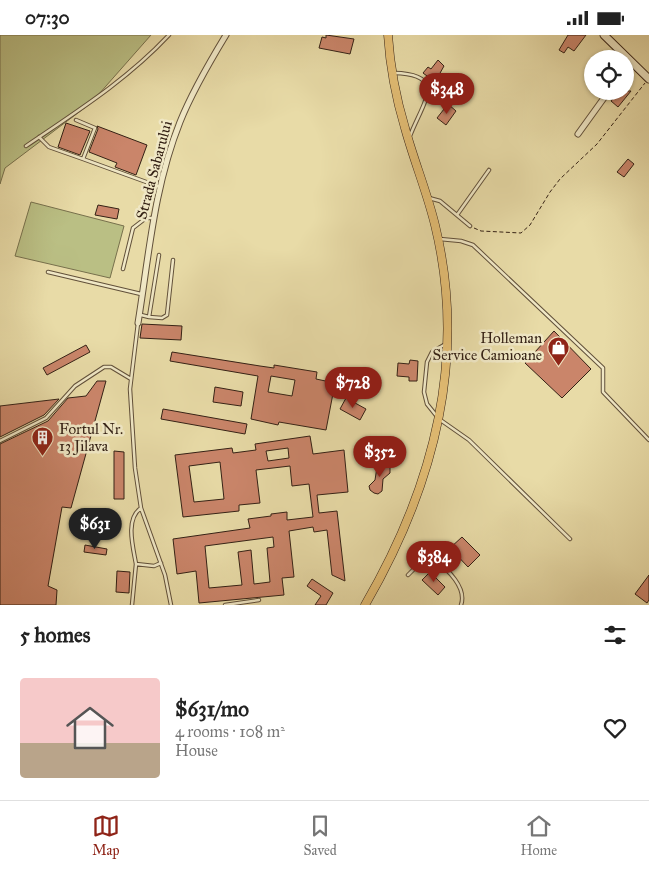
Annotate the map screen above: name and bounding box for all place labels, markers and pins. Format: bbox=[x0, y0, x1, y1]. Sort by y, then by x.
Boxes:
pin: $348 bbox=[417, 73, 477, 115]
place label: Holleman Service Camioane bbox=[433, 329, 542, 364]
shop icon: Holleman Service Camioane bbox=[546, 335, 570, 366]
pin: $728 bbox=[323, 367, 383, 409]
place label: Fortul Nr. 13 Jilava bbox=[59, 420, 123, 456]
building icon: Fortul Nr. 13 Jilava bbox=[31, 426, 55, 457]
pin: $352 bbox=[350, 435, 410, 478]
pin: $631 bbox=[65, 507, 125, 550]
pin: $384 bbox=[404, 541, 464, 583]

